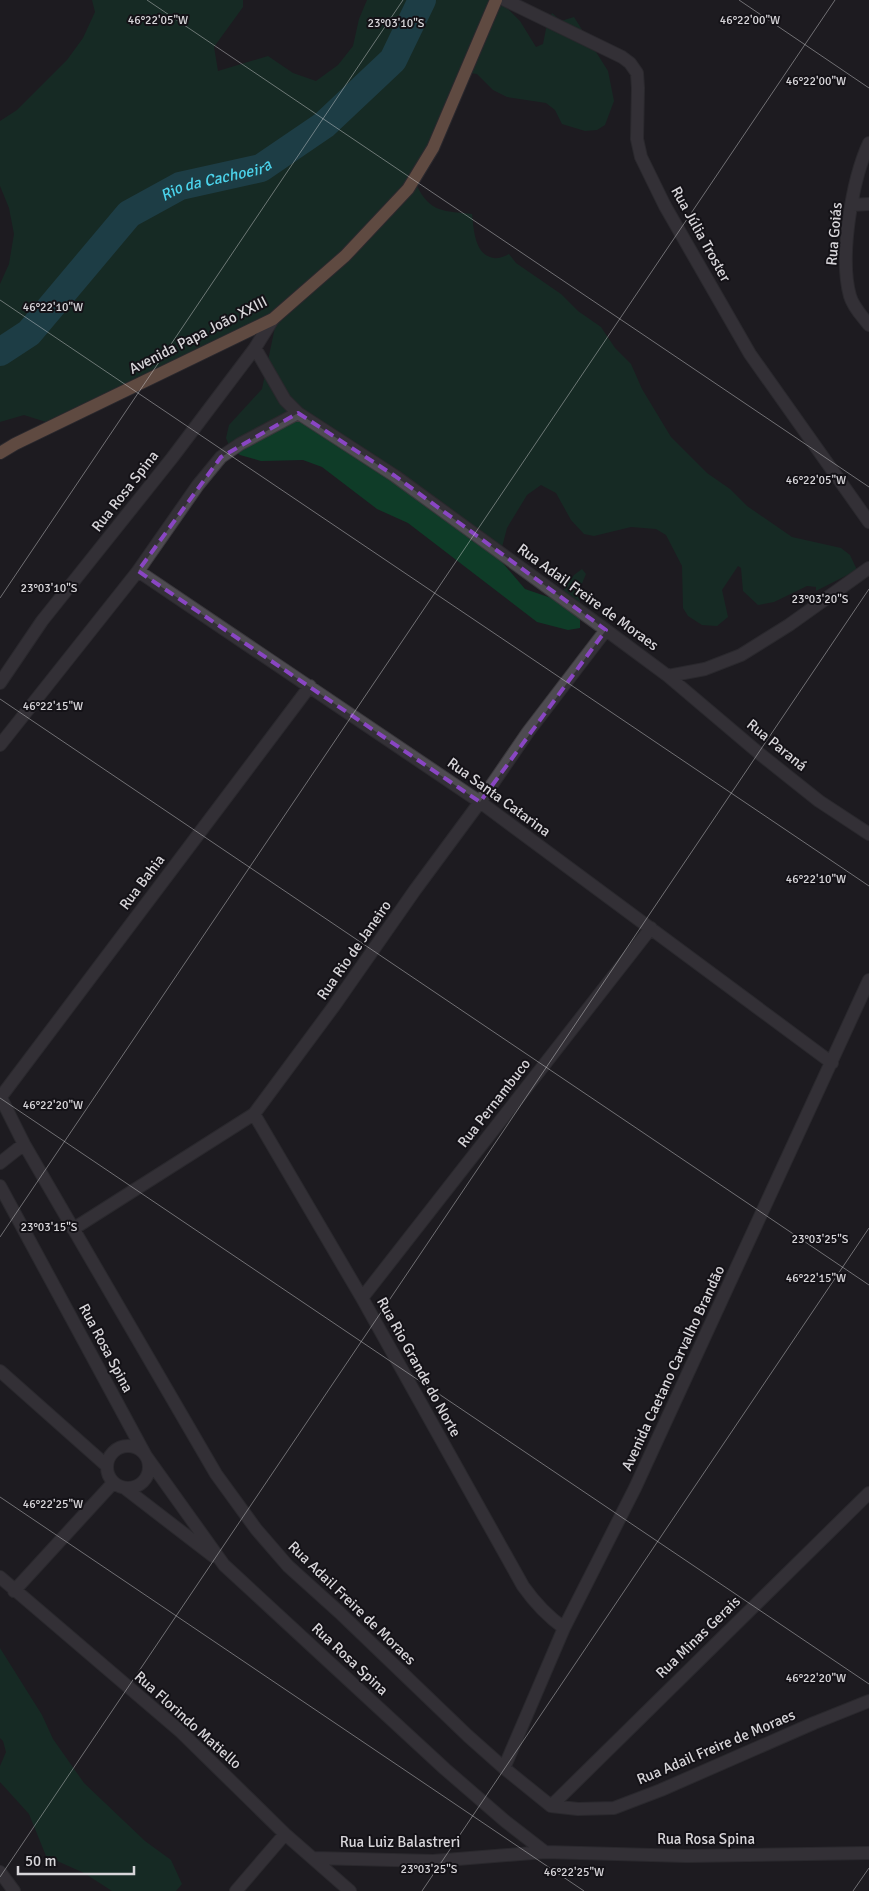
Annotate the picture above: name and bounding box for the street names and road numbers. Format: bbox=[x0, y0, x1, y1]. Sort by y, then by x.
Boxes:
street label: Rua Júlia Troster bbox=[667, 183, 735, 285]
street label: Rua Goiás bbox=[822, 201, 846, 266]
street label: Avenida Papa João XXIII bbox=[126, 292, 270, 378]
street label: Rua Rosa Spina bbox=[88, 447, 162, 535]
street label: Rua Adail Freire de Moraes bbox=[514, 540, 663, 655]
street label: Rua Paraná bbox=[743, 715, 811, 775]
street label: Rua Santa Catarina bbox=[444, 754, 554, 840]
street label: Rua Bahia bbox=[115, 851, 169, 913]
street label: Rua Rio de Janeiro bbox=[313, 897, 395, 1003]
street label: Rua Pernambuco bbox=[454, 1055, 534, 1151]
street label: Avenida Caetano Carvalho Brandão bbox=[617, 1262, 729, 1473]
street label: Rua Rio Grande do Norte bbox=[373, 1294, 465, 1440]
street label: Rua Rosa Spina bbox=[75, 1301, 137, 1395]
street label: Rua Adail Freire de Moraes bbox=[285, 1537, 420, 1669]
street label: Rua Minas Gerais bbox=[652, 1592, 744, 1682]
street label: Rua Rosa Spina bbox=[308, 1619, 392, 1699]
street label: Rua Florindo Matiello bbox=[131, 1667, 245, 1773]
street label: Rua Adail Freire de Moraes bbox=[634, 1705, 798, 1789]
street label: Rua Rosa Spina bbox=[657, 1830, 755, 1848]
street label: Rua Luiz Balastreri bbox=[340, 1833, 460, 1851]

